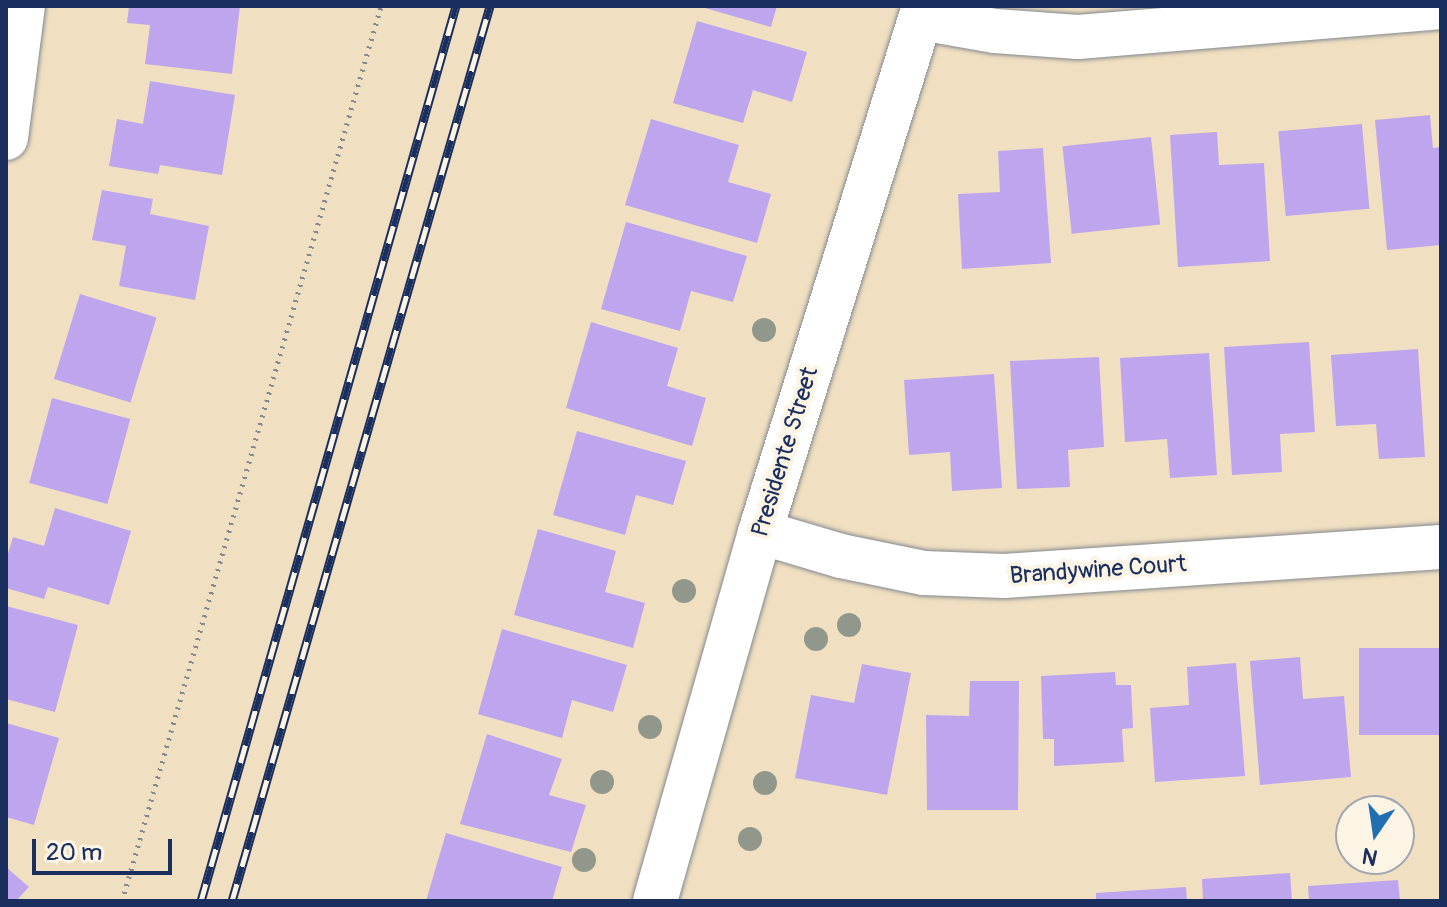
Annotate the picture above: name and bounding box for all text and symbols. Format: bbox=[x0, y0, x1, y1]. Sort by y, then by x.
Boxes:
street label: Presidente Street bbox=[745, 364, 825, 540]
street label: Brandywine Court bbox=[1009, 549, 1187, 591]
north arrow bbox=[1335, 795, 1415, 875]
scale bar bbox=[36, 823, 176, 873]
text: 20 m bbox=[46, 838, 102, 867]
text: N bbox=[1360, 841, 1380, 872]

